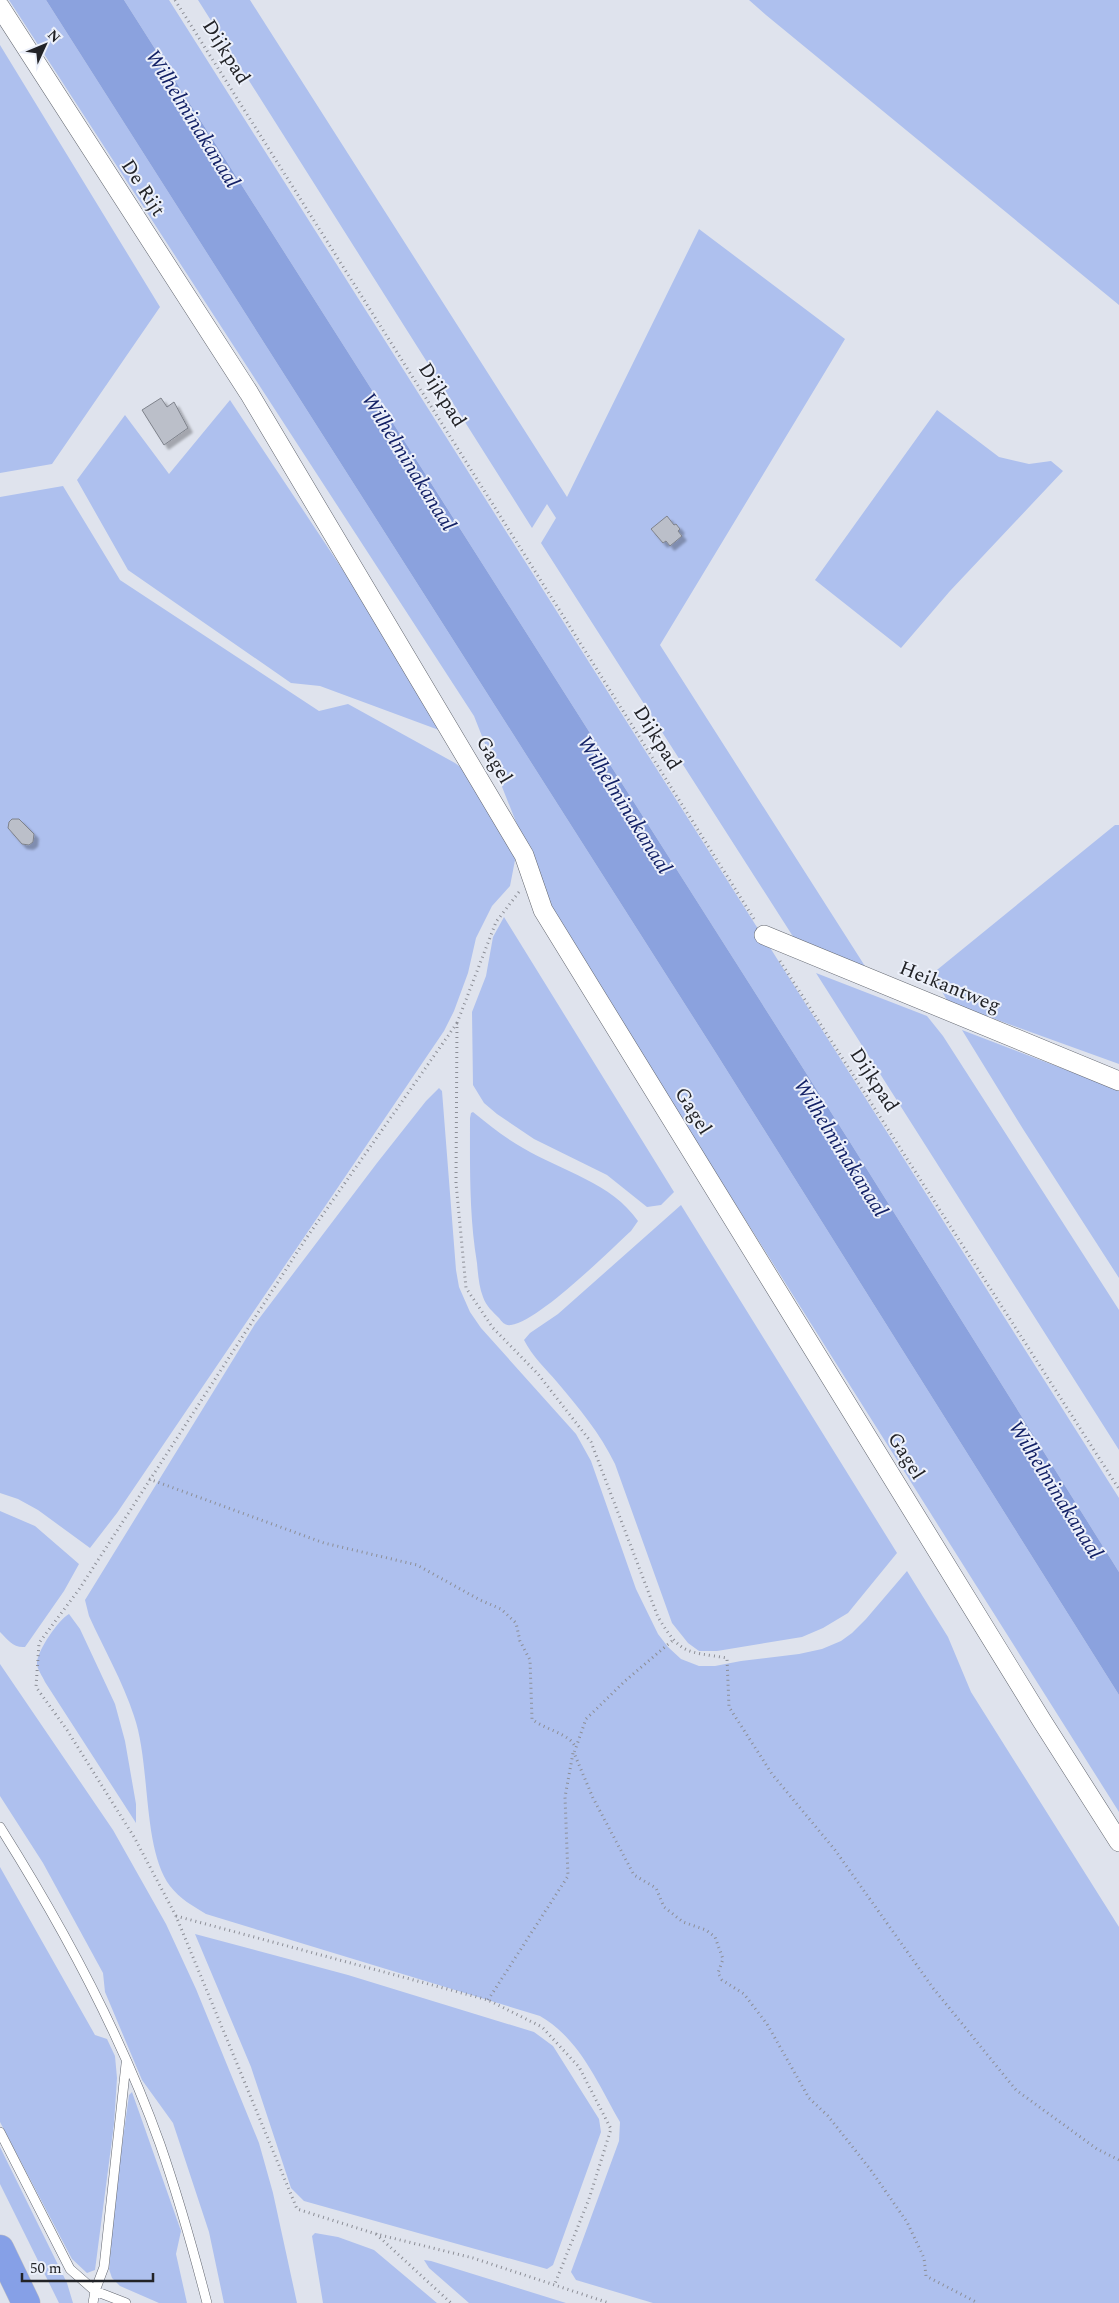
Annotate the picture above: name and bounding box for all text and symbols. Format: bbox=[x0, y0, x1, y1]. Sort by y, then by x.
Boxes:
street label: Dijkpad bbox=[194, 14, 258, 90]
north arrow bbox=[20, 20, 70, 70]
text: N bbox=[42, 25, 66, 48]
water label: Wilhelminakanaal bbox=[136, 43, 248, 195]
street label: De Rijt bbox=[113, 153, 173, 223]
street label: Dijkpad bbox=[410, 357, 474, 433]
water label: Wilhelminakanaal bbox=[352, 386, 464, 538]
street label: Dijkpad bbox=[625, 700, 689, 776]
water label: Wilhelminakanaal bbox=[568, 729, 680, 881]
street label: Gagel bbox=[468, 730, 520, 790]
street label: Heikantweg bbox=[895, 953, 1005, 1021]
street label: Dijkpad bbox=[842, 1042, 906, 1118]
water label: Wilhelminakanaal bbox=[784, 1072, 896, 1224]
street label: Gagel bbox=[667, 1081, 719, 1141]
water label: Wilhelminakanaal bbox=[999, 1414, 1111, 1566]
street label: Gagel bbox=[880, 1426, 932, 1486]
scale bar bbox=[22, 2250, 154, 2282]
text: 50 m bbox=[30, 2257, 62, 2280]

